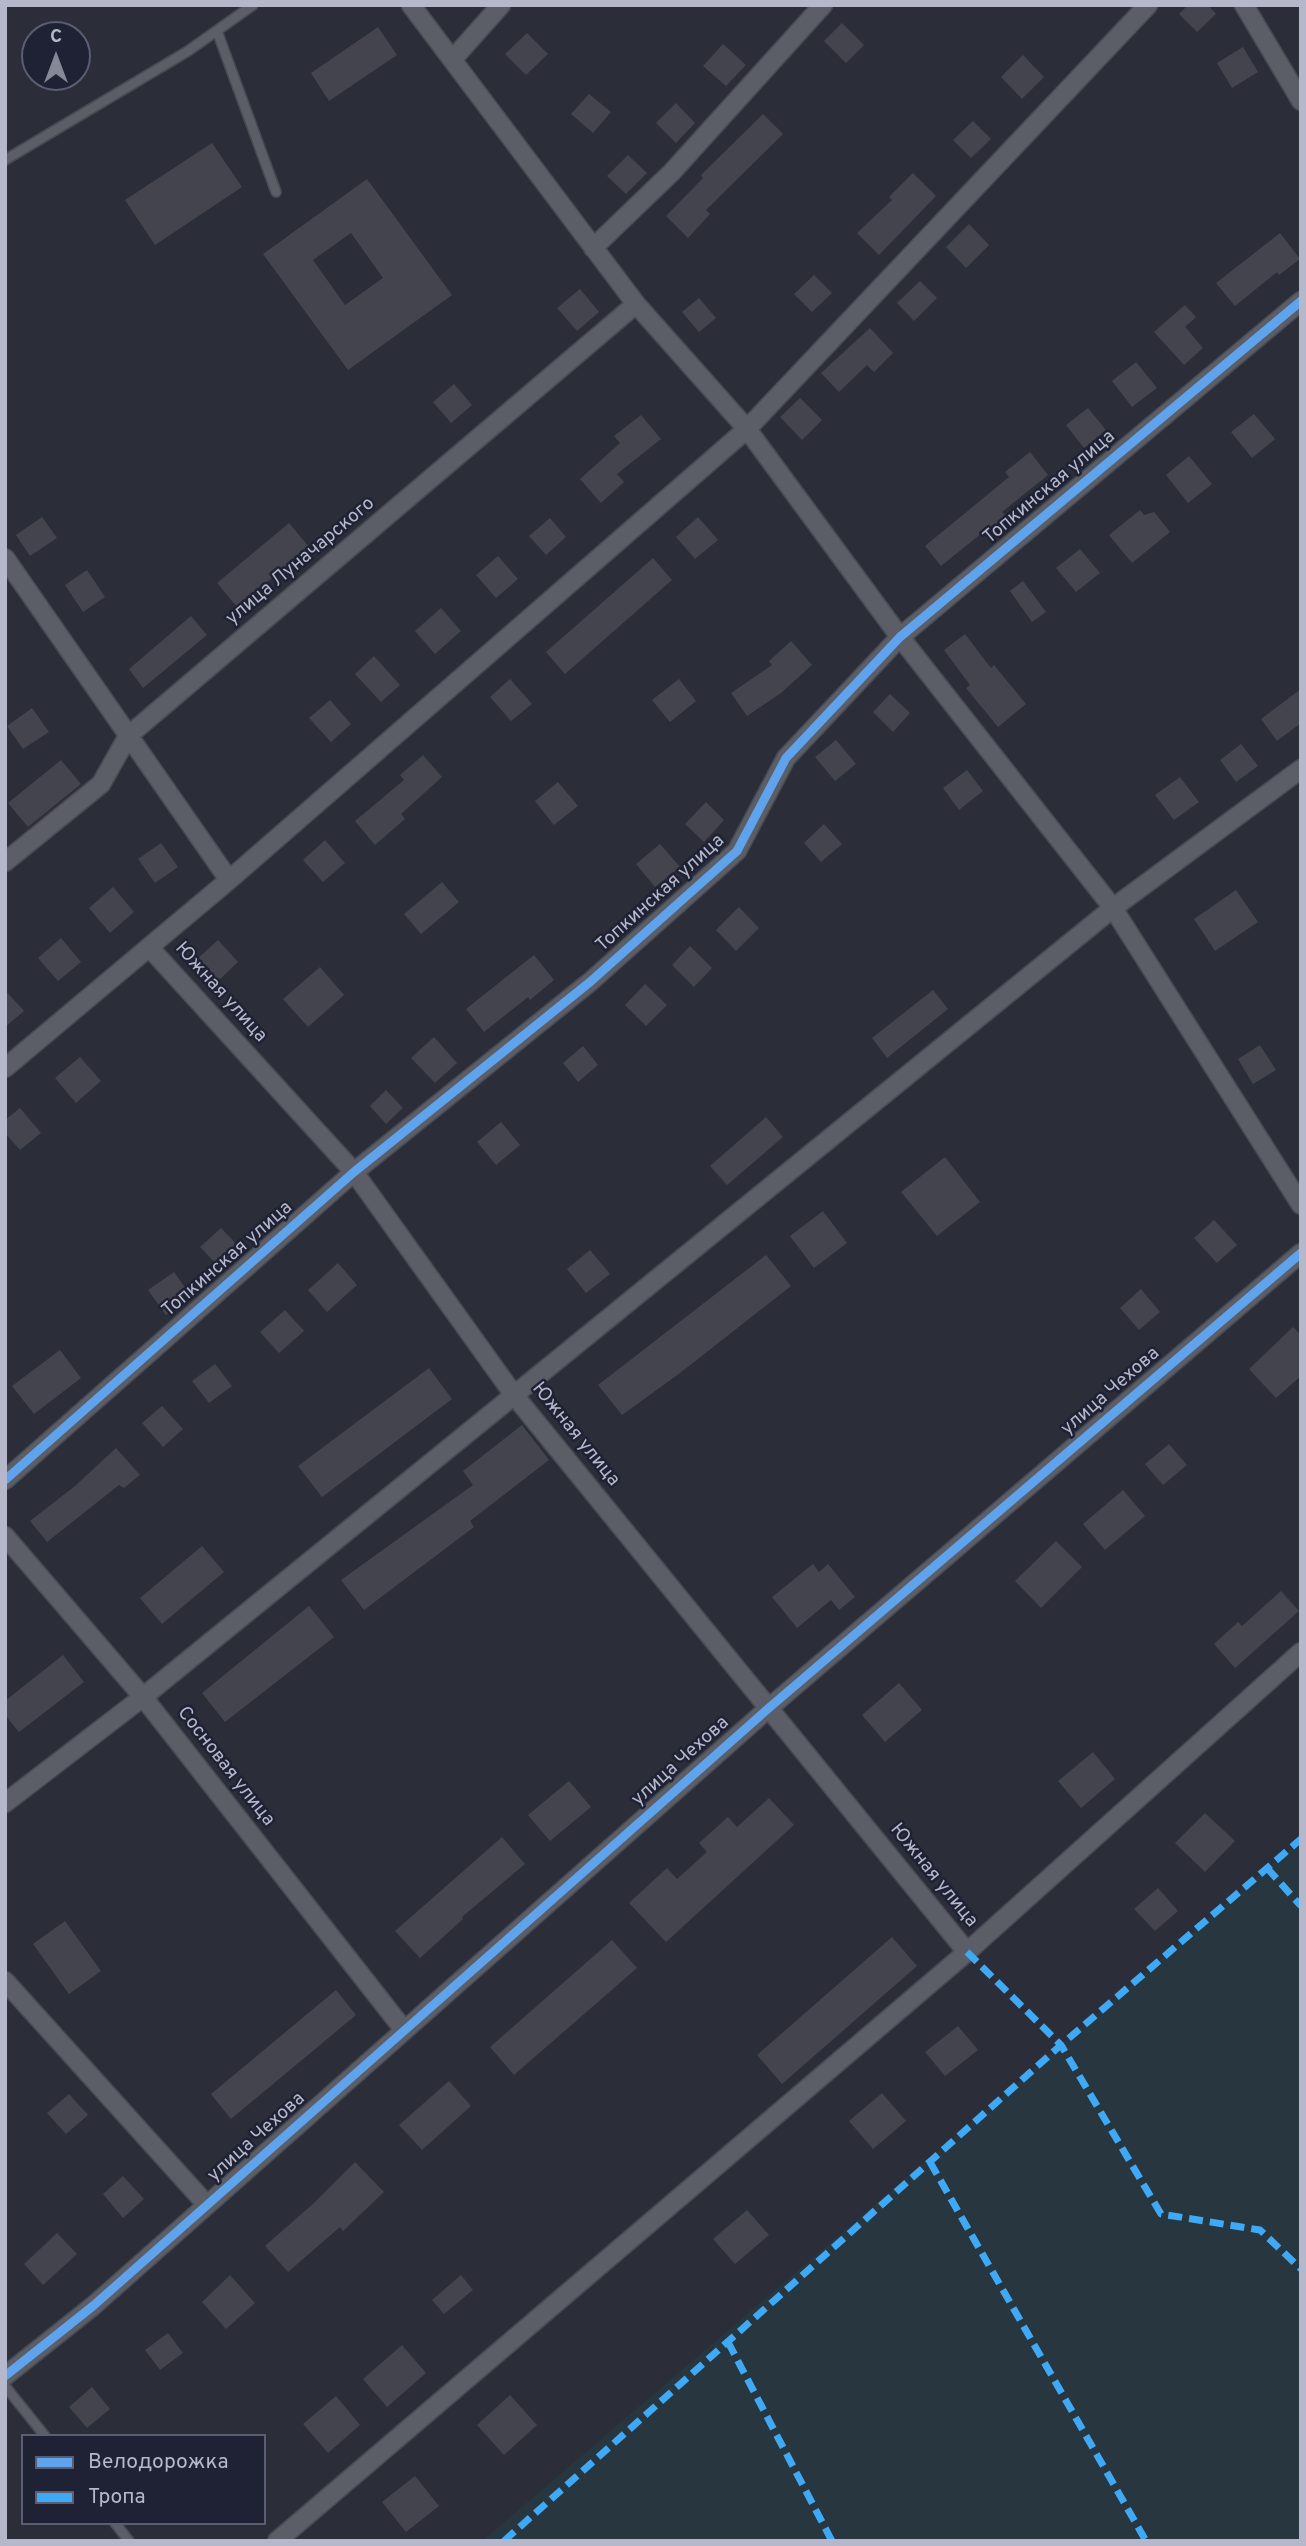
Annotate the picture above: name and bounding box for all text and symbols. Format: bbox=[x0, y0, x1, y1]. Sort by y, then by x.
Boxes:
north arrow bbox=[21, 21, 91, 91]
text: С bbox=[50, 25, 62, 49]
street label: Топкинская улица bbox=[979, 426, 1121, 550]
street label: улица Луначарского bbox=[222, 493, 380, 631]
street label: Топкинская улица bbox=[592, 830, 730, 958]
street label: Южная улица bbox=[169, 938, 271, 1048]
street label: Топкинская улица bbox=[158, 1197, 298, 1323]
street label: улица Чехова bbox=[1057, 1343, 1165, 1441]
street label: Южная улица bbox=[526, 1378, 624, 1492]
street label: Сосновая улица bbox=[171, 1703, 279, 1831]
street label: улица Чехова bbox=[628, 1712, 734, 1812]
street label: Южная улица bbox=[884, 1819, 982, 1933]
street label: улица Чехова bbox=[204, 2088, 310, 2188]
legend bbox=[21, 2434, 266, 2525]
text: Велодорожка bbox=[88, 2449, 228, 2476]
text: Тропа bbox=[88, 2484, 146, 2511]

